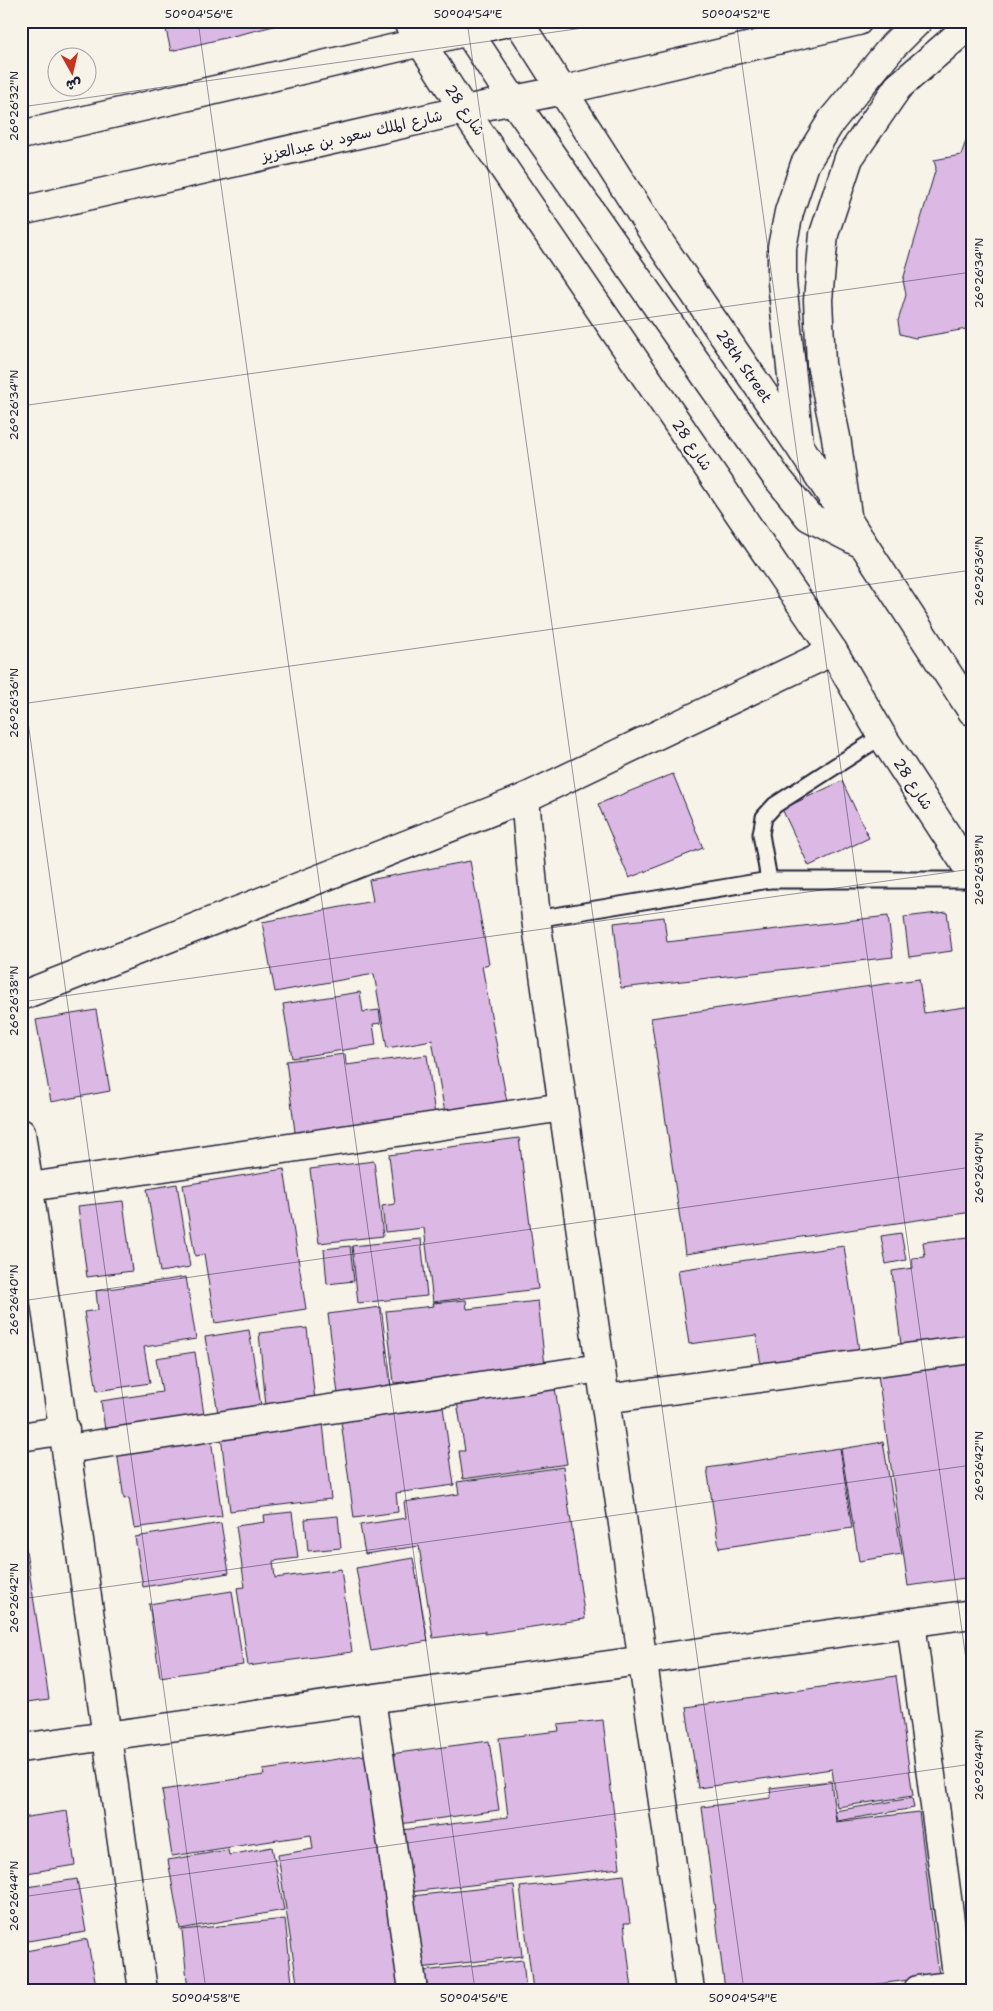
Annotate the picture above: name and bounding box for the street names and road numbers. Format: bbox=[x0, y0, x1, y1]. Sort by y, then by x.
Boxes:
street label: شارع 28 bbox=[440, 80, 490, 140]
street label: شارع الملك سعود بن عبدالعزيز bbox=[258, 105, 444, 167]
street label: 28th Street bbox=[711, 325, 777, 407]
street label: شارع 28 bbox=[667, 415, 717, 475]
street label: شارع 28 bbox=[889, 754, 937, 814]

